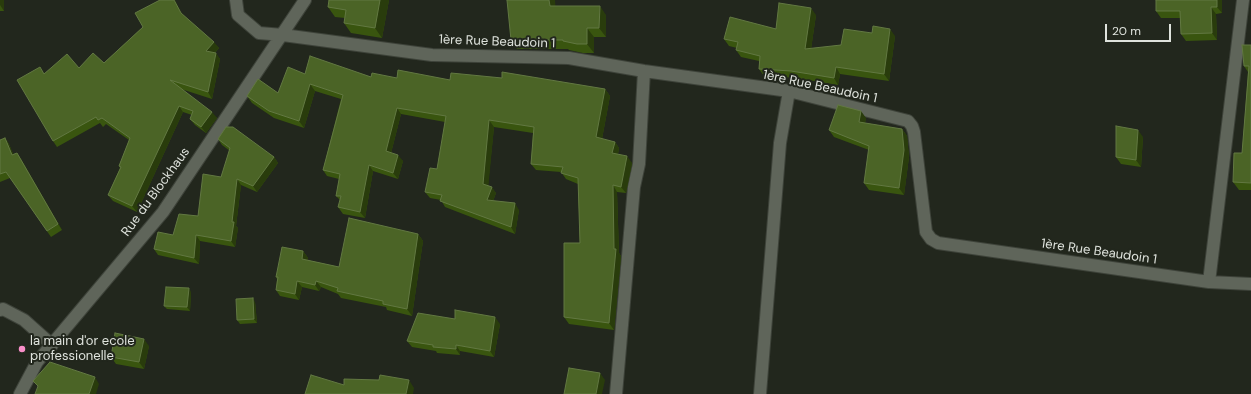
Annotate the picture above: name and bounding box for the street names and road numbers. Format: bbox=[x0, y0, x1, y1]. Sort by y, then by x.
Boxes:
street label: 1ère Rue Beaudoin 1 bbox=[438, 32, 556, 52]
street label: 1ère Rue Beaudoin 1 bbox=[761, 67, 879, 107]
street label: Rue du Blockhaus bbox=[119, 145, 193, 239]
street label: 1ère Rue Beaudoin 1 bbox=[1040, 236, 1158, 268]

